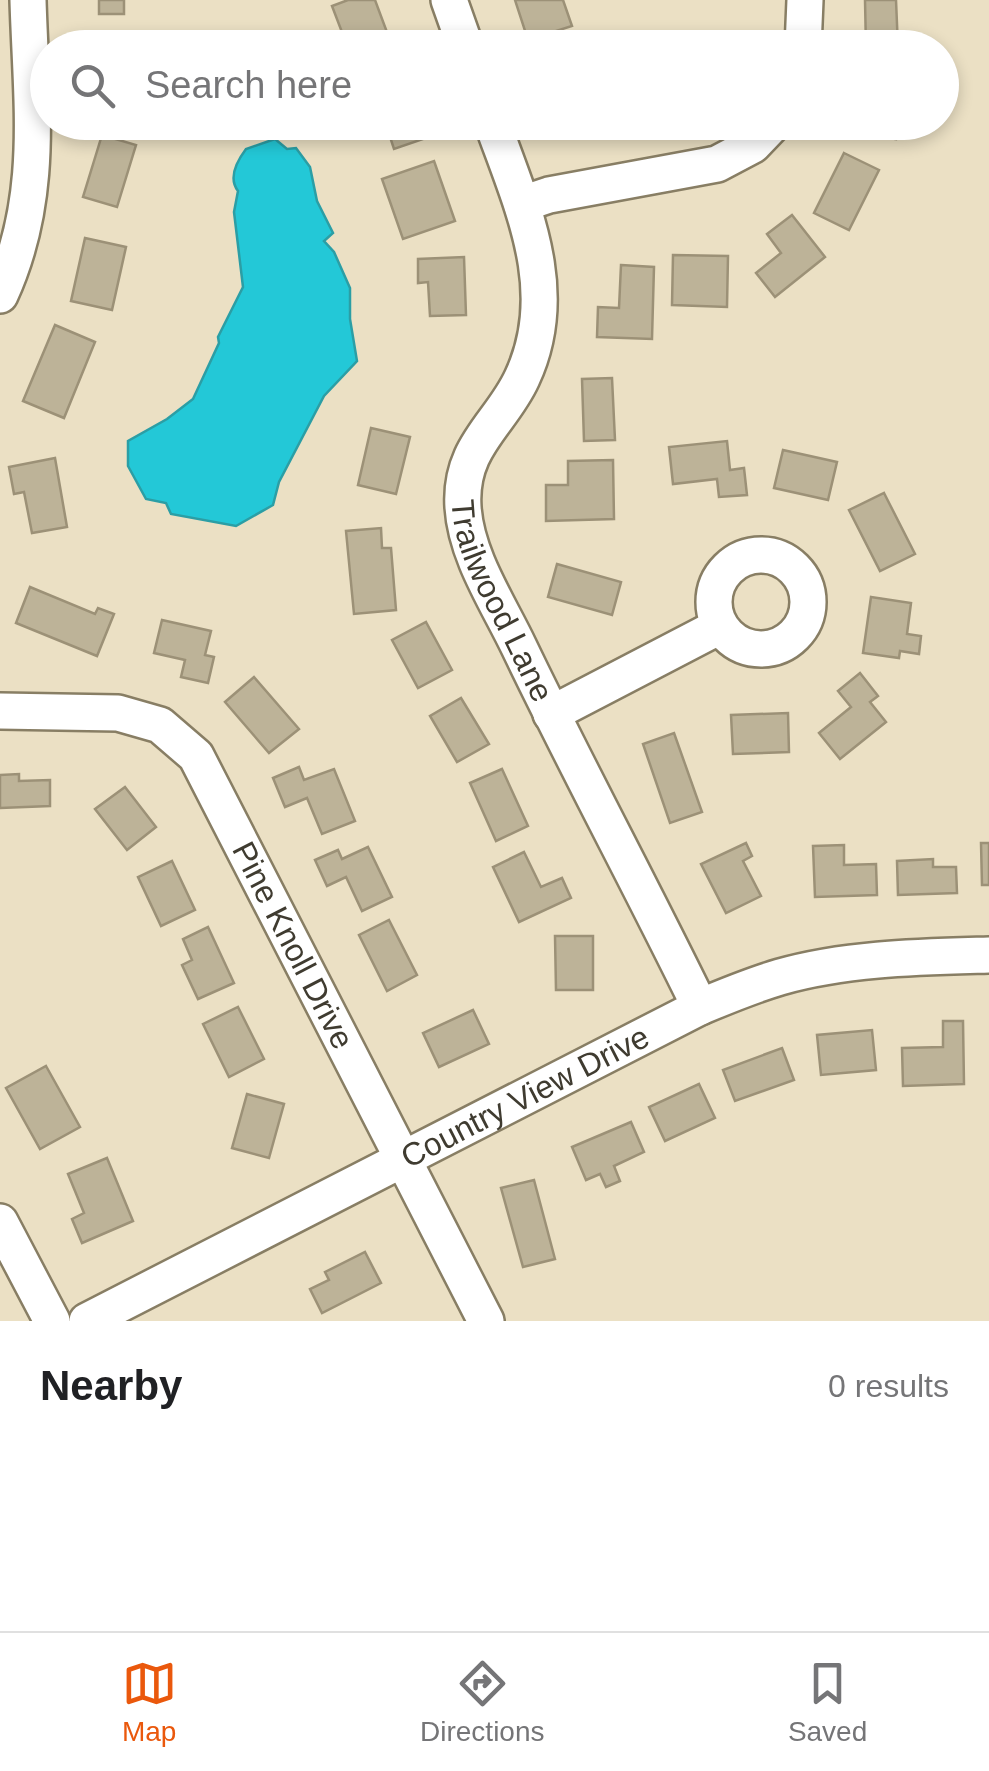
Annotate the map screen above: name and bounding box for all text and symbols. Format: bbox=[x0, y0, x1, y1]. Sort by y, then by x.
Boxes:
search box bbox=[30, 30, 959, 140]
icon: search bbox=[65, 58, 120, 113]
text: Search here bbox=[145, 64, 352, 106]
street label: Trailwood Lane bbox=[444, 498, 561, 707]
street label: Pine Knoll Drive bbox=[225, 836, 361, 1055]
street label: Country View Drive bbox=[395, 1018, 655, 1175]
text: Nearby bbox=[40, 1362, 182, 1409]
text: 0 results bbox=[828, 1368, 949, 1404]
tab: Map bbox=[122, 1656, 177, 1748]
tab: Directions bbox=[420, 1656, 545, 1748]
tab: Saved bbox=[788, 1656, 867, 1748]

